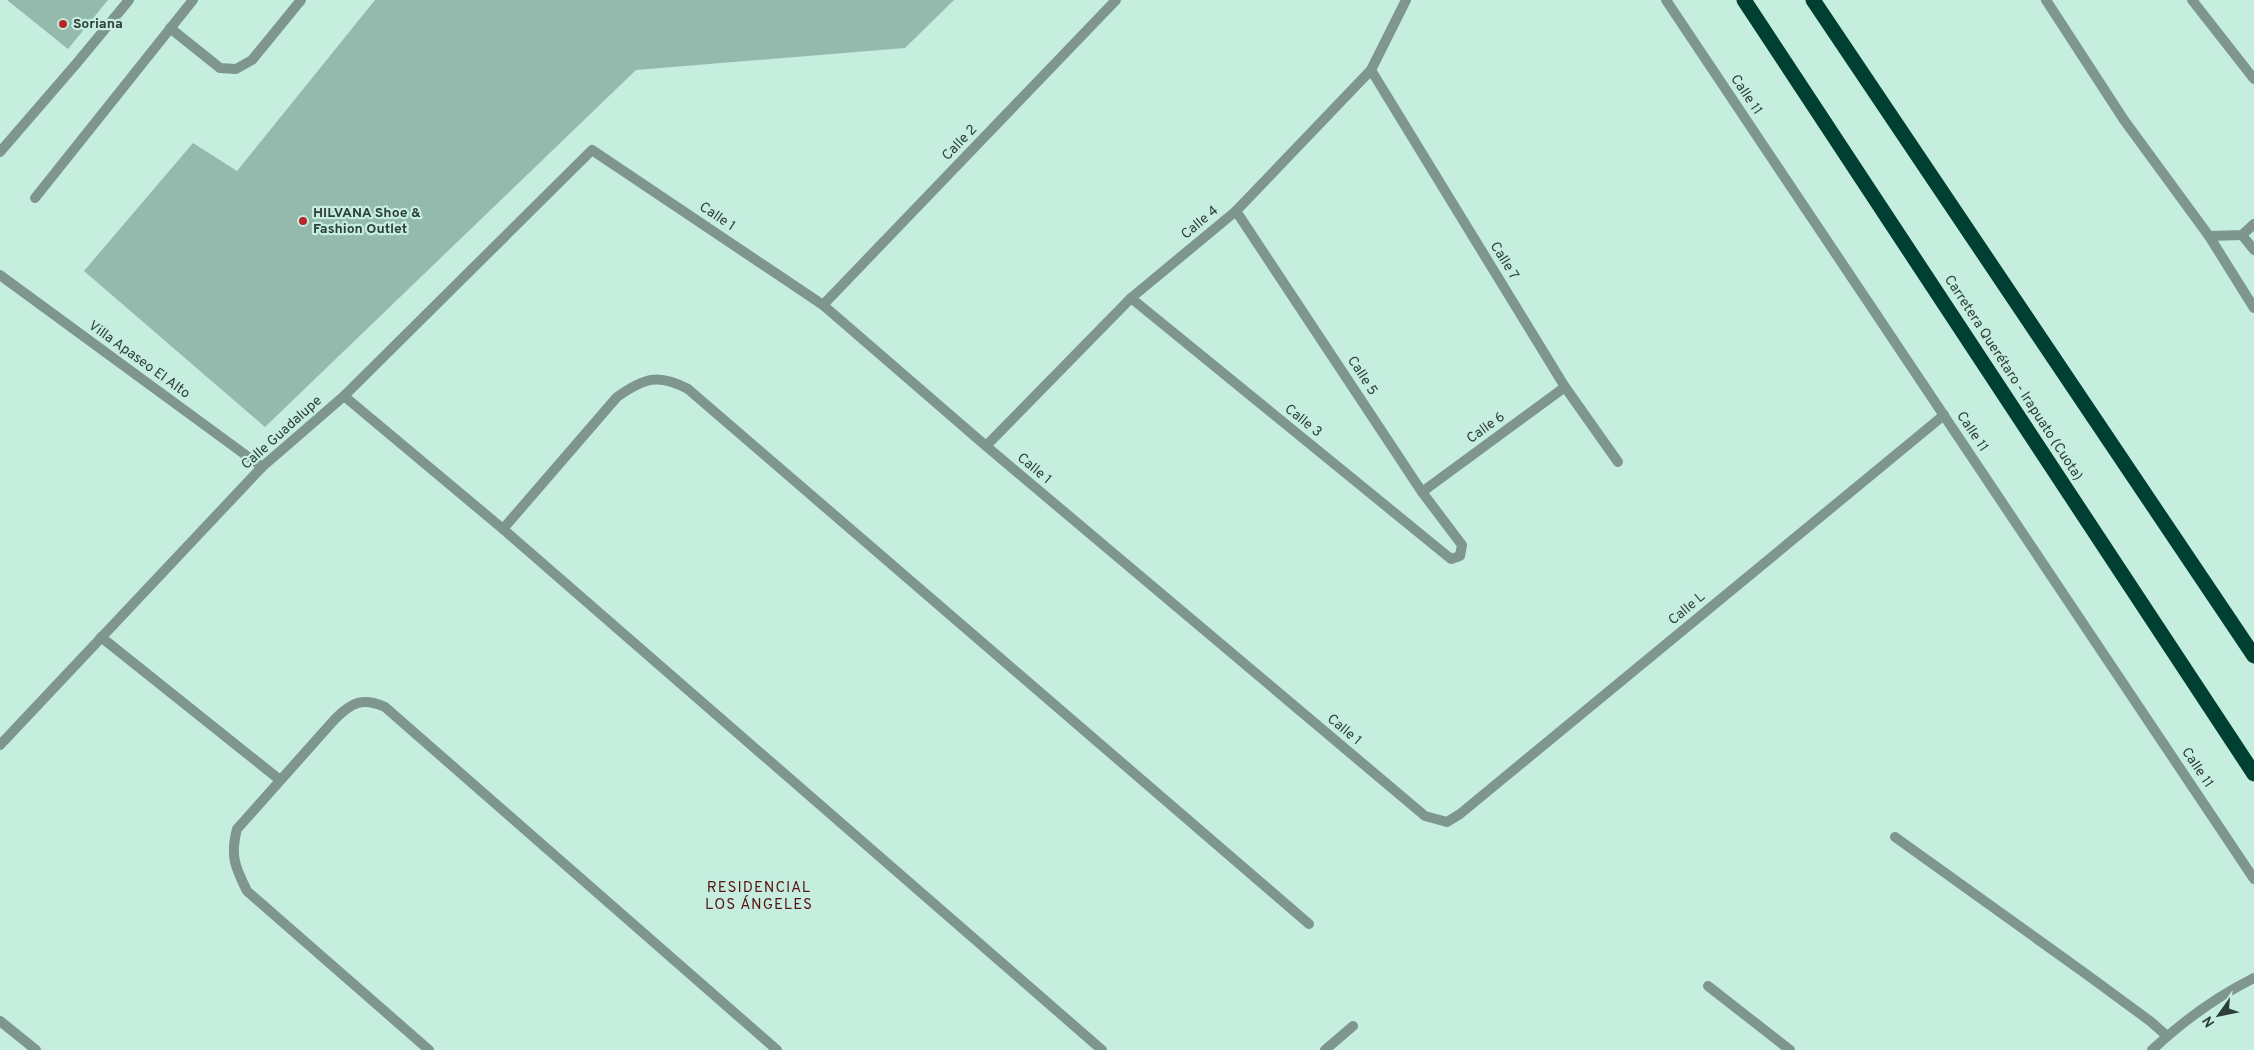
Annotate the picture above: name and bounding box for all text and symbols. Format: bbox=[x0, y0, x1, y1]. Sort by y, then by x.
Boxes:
place label: Soriana bbox=[73, 16, 123, 33]
marker: Soriana bbox=[57, 18, 69, 30]
street label: Calle 11 bbox=[1726, 72, 1766, 118]
street label: Calle 2 bbox=[939, 122, 981, 164]
street label: Calle 1 bbox=[696, 199, 738, 235]
street label: Calle 4 bbox=[1178, 203, 1222, 243]
place label: HILVANA Shoe & Fashion Outlet bbox=[313, 205, 421, 238]
marker: HILVANA Shoe & Fashion Outlet bbox=[297, 215, 309, 227]
street label: Calle 7 bbox=[1486, 239, 1522, 283]
street label: Carretera Querétaro - Irapuato (Cuota) bbox=[1940, 272, 2086, 484]
street label: Villa Apaseo El Alto bbox=[85, 317, 193, 403]
street label: Calle 5 bbox=[1343, 353, 1381, 399]
street label: Calle Guadalupe bbox=[238, 392, 326, 474]
street label: Calle 3 bbox=[1281, 401, 1325, 441]
street label: Calle 6 bbox=[1464, 408, 1508, 448]
street label: Calle 11 bbox=[1952, 409, 1992, 455]
street label: Calle 1 bbox=[1013, 450, 1055, 488]
street label: Calle L bbox=[1665, 589, 1709, 629]
street label: Calle 1 bbox=[1323, 711, 1365, 749]
street label: Calle 11 bbox=[2177, 745, 2217, 791]
district label: RESIDENCIAL LOS ÁNGELES bbox=[705, 879, 813, 915]
north arrow bbox=[2194, 990, 2244, 1040]
text: N bbox=[2199, 1012, 2219, 1030]

